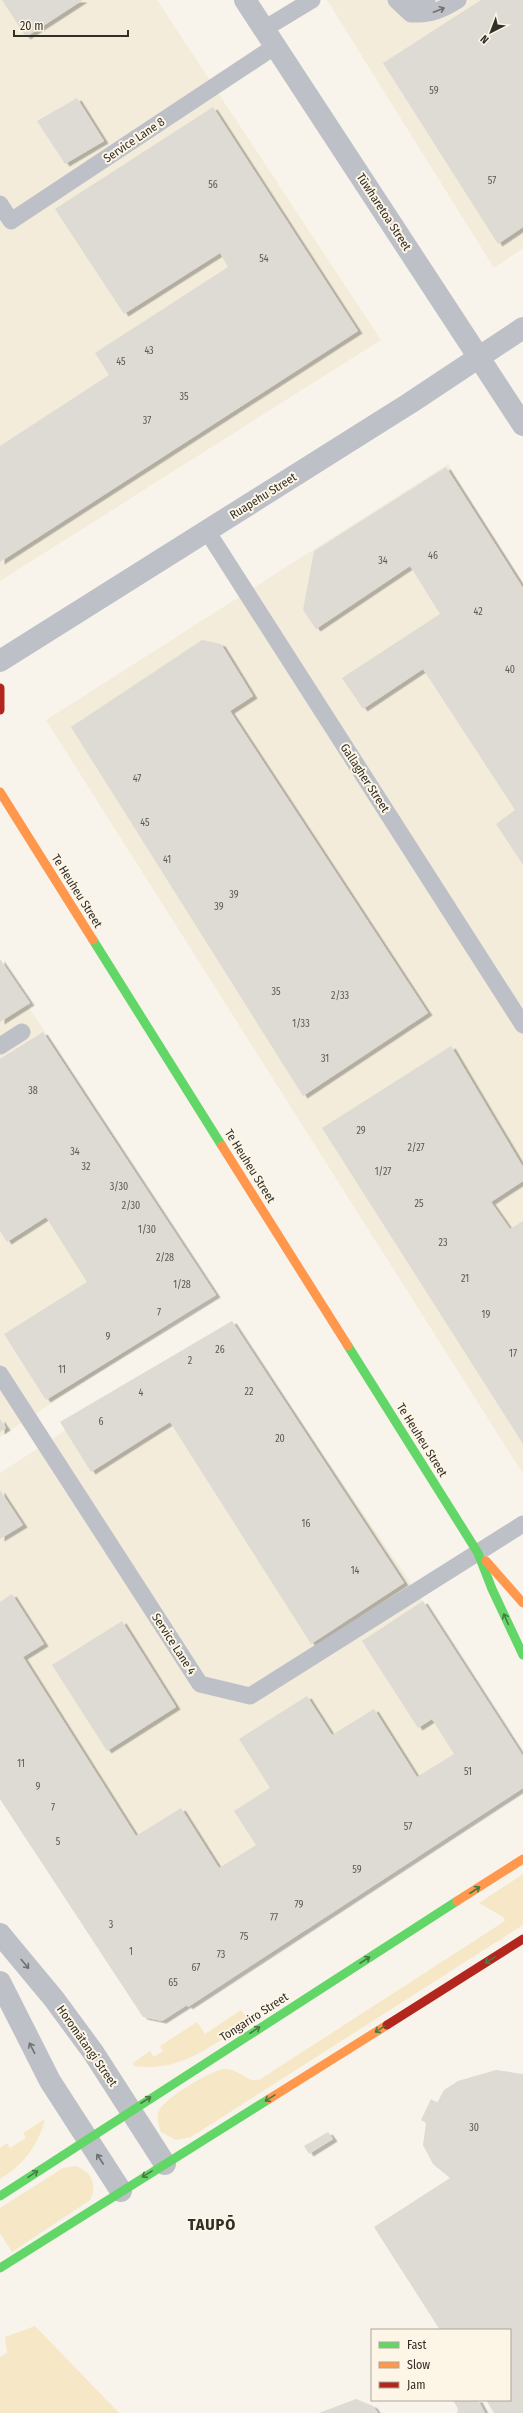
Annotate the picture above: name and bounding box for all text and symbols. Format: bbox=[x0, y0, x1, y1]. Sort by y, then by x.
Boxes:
one-way arrow bbox=[433, 6, 445, 14]
scale bar bbox=[14, 12, 128, 38]
north arrow bbox=[471, 12, 511, 52]
text: 20 m bbox=[20, 19, 44, 33]
text: N bbox=[478, 32, 491, 46]
house number: 59 bbox=[429, 85, 439, 97]
street label: Service Lane 8 bbox=[101, 115, 167, 165]
street label: Tūwharetoa Street bbox=[354, 171, 414, 253]
house number: 57 bbox=[488, 175, 496, 187]
house number: 56 bbox=[208, 179, 218, 191]
house number: 54 bbox=[259, 253, 269, 265]
house number: 43 bbox=[144, 345, 154, 357]
house number: 45 bbox=[116, 356, 126, 368]
house number: 35 bbox=[179, 391, 189, 403]
house number: 37 bbox=[143, 415, 151, 427]
street label: Ruapehu Street bbox=[227, 470, 299, 522]
house number: 46 bbox=[428, 550, 438, 562]
house number: 34 bbox=[378, 555, 388, 567]
house number: 42 bbox=[473, 606, 483, 618]
house number: 40 bbox=[505, 664, 515, 676]
street label: Gallagher Street bbox=[338, 741, 392, 815]
house number: 47 bbox=[133, 773, 141, 785]
house number: 45 bbox=[140, 817, 150, 829]
street label: Te Heuheu Street bbox=[49, 852, 105, 930]
house number: 41 bbox=[163, 854, 171, 866]
house number: 39 bbox=[229, 889, 239, 901]
house number: 39 bbox=[214, 901, 224, 913]
house number: 35 bbox=[271, 986, 281, 998]
house number: 2/33 bbox=[331, 990, 349, 1002]
house number: 1/33 bbox=[292, 1018, 310, 1030]
house number: 31 bbox=[321, 1053, 329, 1065]
house number: 38 bbox=[28, 1085, 38, 1097]
house number: 29 bbox=[356, 1125, 366, 1137]
street label: Te Heuheu Street bbox=[222, 1127, 278, 1205]
house number: 2/27 bbox=[407, 1142, 425, 1154]
house number: 34 bbox=[70, 1146, 80, 1158]
house number: 32 bbox=[82, 1161, 91, 1173]
house number: 1/27 bbox=[375, 1166, 391, 1178]
house number: 3/30 bbox=[110, 1181, 128, 1193]
house number: 25 bbox=[415, 1198, 424, 1210]
house number: 2/30 bbox=[122, 1200, 140, 1212]
house number: 1/30 bbox=[138, 1224, 156, 1236]
house number: 23 bbox=[439, 1237, 448, 1249]
house number: 2/28 bbox=[156, 1252, 174, 1264]
house number: 21 bbox=[461, 1273, 469, 1285]
house number: 1/28 bbox=[173, 1279, 191, 1291]
house number: 7 bbox=[157, 1307, 161, 1319]
house number: 19 bbox=[482, 1309, 491, 1321]
house number: 9 bbox=[106, 1331, 111, 1343]
house number: 26 bbox=[215, 1344, 225, 1356]
house number: 17 bbox=[509, 1348, 517, 1360]
house number: 2 bbox=[188, 1355, 193, 1367]
house number: 11 bbox=[58, 1364, 66, 1376]
house number: 22 bbox=[245, 1386, 254, 1398]
house number: 4 bbox=[139, 1387, 144, 1399]
street label: Te Heuheu Street bbox=[394, 1401, 450, 1479]
house number: 6 bbox=[99, 1416, 104, 1428]
house number: 20 bbox=[275, 1433, 285, 1445]
house number: 16 bbox=[302, 1518, 310, 1530]
house number: 14 bbox=[351, 1565, 360, 1577]
street label: Service Lane 4 bbox=[149, 1611, 199, 1677]
one-way arrow bbox=[502, 1614, 509, 1626]
house number: 11 bbox=[17, 1758, 25, 1770]
house number: 51 bbox=[464, 1766, 472, 1778]
house number: 9 bbox=[36, 1781, 41, 1793]
house number: 7 bbox=[51, 1802, 55, 1814]
house number: 57 bbox=[404, 1821, 412, 1833]
house number: 5 bbox=[56, 1836, 61, 1848]
house number: 59 bbox=[352, 1864, 362, 1876]
one-way arrow bbox=[469, 1886, 480, 1895]
house number: 79 bbox=[295, 1899, 304, 1911]
house number: 77 bbox=[270, 1912, 278, 1924]
house number: 3 bbox=[109, 1919, 114, 1931]
house number: 75 bbox=[240, 1931, 249, 1943]
house number: 1 bbox=[129, 1946, 133, 1958]
house number: 73 bbox=[217, 1949, 226, 1961]
one-way arrow bbox=[359, 1956, 371, 1964]
one-way arrow bbox=[485, 1956, 496, 1964]
one-way arrow bbox=[21, 1959, 30, 1970]
house number: 67 bbox=[192, 1962, 200, 1974]
house number: 65 bbox=[168, 1977, 178, 1989]
street label: Tongariro Street bbox=[217, 1990, 291, 2044]
street label: Horomātangi Street bbox=[54, 2003, 120, 2089]
one-way arrow bbox=[375, 2025, 386, 2033]
one-way arrow bbox=[249, 2026, 260, 2034]
one-way arrow bbox=[28, 2042, 35, 2054]
one-way arrow bbox=[264, 2094, 275, 2102]
one-way arrow bbox=[140, 2096, 151, 2104]
house number: 30 bbox=[469, 2122, 479, 2134]
one-way arrow bbox=[96, 2154, 104, 2165]
one-way arrow bbox=[27, 2170, 38, 2179]
one-way arrow bbox=[142, 2170, 153, 2179]
district label: TAUPŌ bbox=[188, 2215, 236, 2234]
legend bbox=[371, 2329, 511, 2401]
text: Fast bbox=[407, 2338, 426, 2352]
text: Slow bbox=[407, 2358, 430, 2372]
text: Jam bbox=[407, 2378, 425, 2392]

